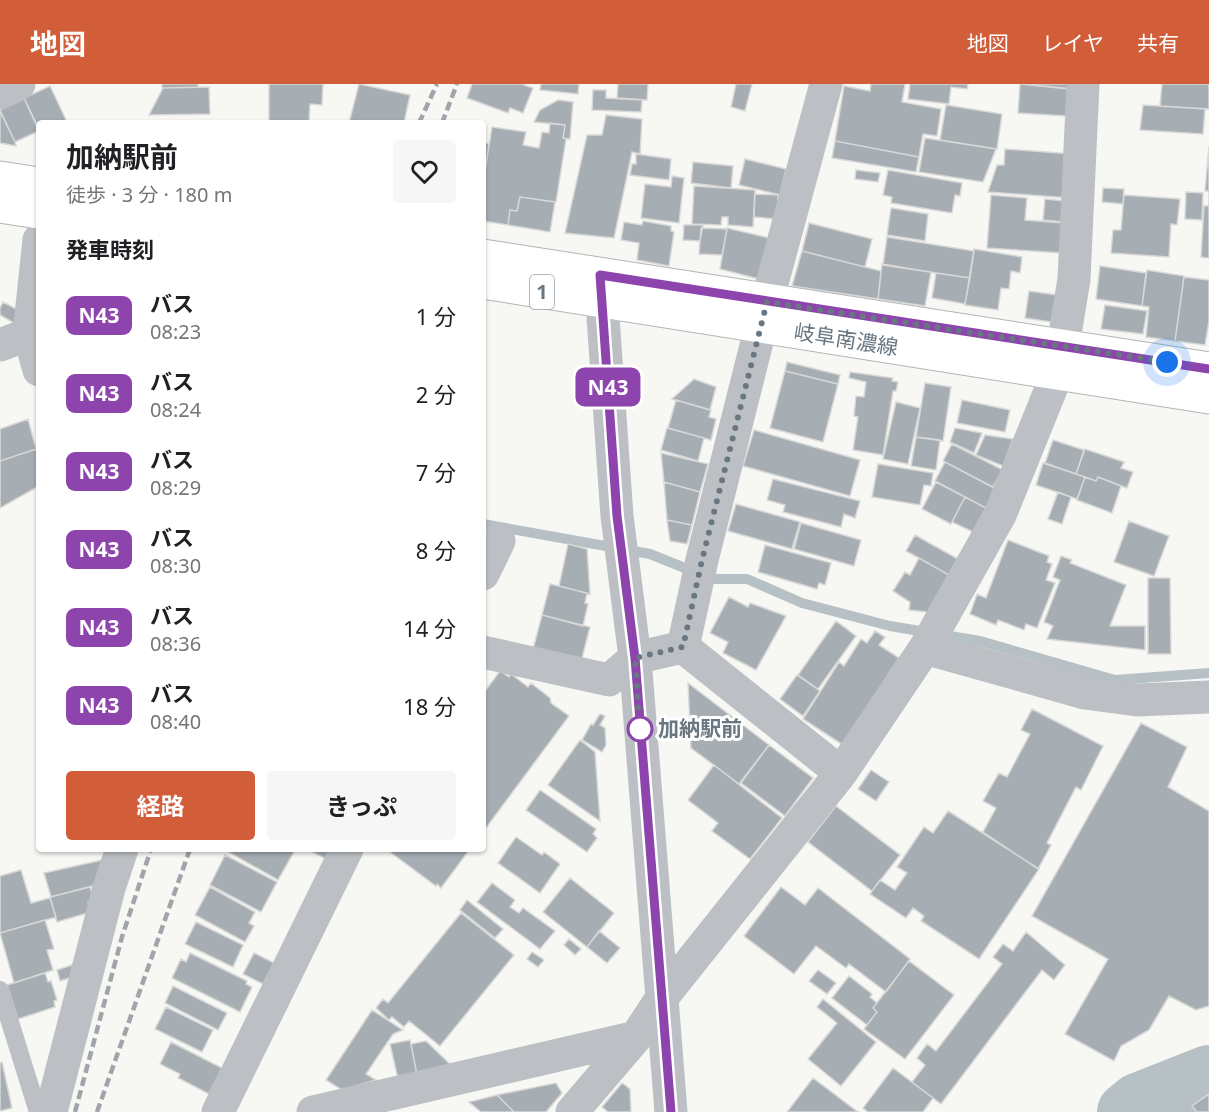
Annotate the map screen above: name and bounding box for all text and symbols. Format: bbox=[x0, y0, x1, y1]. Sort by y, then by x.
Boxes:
text: 地図 bbox=[30, 24, 86, 62]
text: 地図 bbox=[967, 29, 1009, 57]
text: レイヤ bbox=[1042, 29, 1104, 57]
text: 共有 bbox=[1137, 29, 1179, 57]
text: 加納駅前 bbox=[66, 137, 178, 175]
button: heart bbox=[393, 140, 456, 203]
text: 徒歩 · 3 分 · 180 m bbox=[66, 181, 232, 208]
text: 発車時刻 bbox=[66, 234, 154, 264]
road number: 1 bbox=[530, 275, 554, 309]
text: バス bbox=[150, 288, 194, 318]
text: N43 bbox=[78, 301, 120, 329]
text: 1 分 bbox=[416, 301, 456, 331]
street label: 岐阜南濃線 bbox=[792, 317, 900, 361]
text: 08:23 bbox=[150, 318, 201, 345]
your location bbox=[1152, 347, 1182, 377]
text: バス bbox=[150, 366, 194, 396]
line badge: N43 bbox=[574, 368, 642, 406]
text: N43 bbox=[587, 373, 629, 401]
text: N43 bbox=[78, 379, 120, 407]
text: 2 分 bbox=[416, 379, 456, 409]
text: 08:24 bbox=[150, 396, 201, 423]
text: バス bbox=[150, 444, 194, 474]
text: N43 bbox=[78, 457, 120, 485]
text: 7 分 bbox=[416, 457, 456, 487]
text: 08:29 bbox=[150, 474, 201, 501]
text: バス bbox=[150, 522, 194, 552]
text: N43 bbox=[78, 535, 120, 563]
text: 8 分 bbox=[416, 535, 456, 565]
text: 08:30 bbox=[150, 552, 201, 579]
text: バス bbox=[150, 600, 194, 630]
text: N43 bbox=[78, 613, 120, 641]
text: 14 分 bbox=[403, 613, 456, 643]
text: 08:36 bbox=[150, 630, 201, 657]
text: バス bbox=[150, 678, 194, 708]
text: N43 bbox=[78, 691, 120, 719]
text: 18 分 bbox=[403, 691, 456, 721]
text: 08:40 bbox=[150, 708, 201, 735]
place label: 加納駅前 bbox=[658, 714, 742, 742]
marker: 加納駅前 bbox=[627, 716, 653, 742]
button: 経路 bbox=[66, 771, 255, 840]
button: きっぷ bbox=[267, 771, 456, 840]

